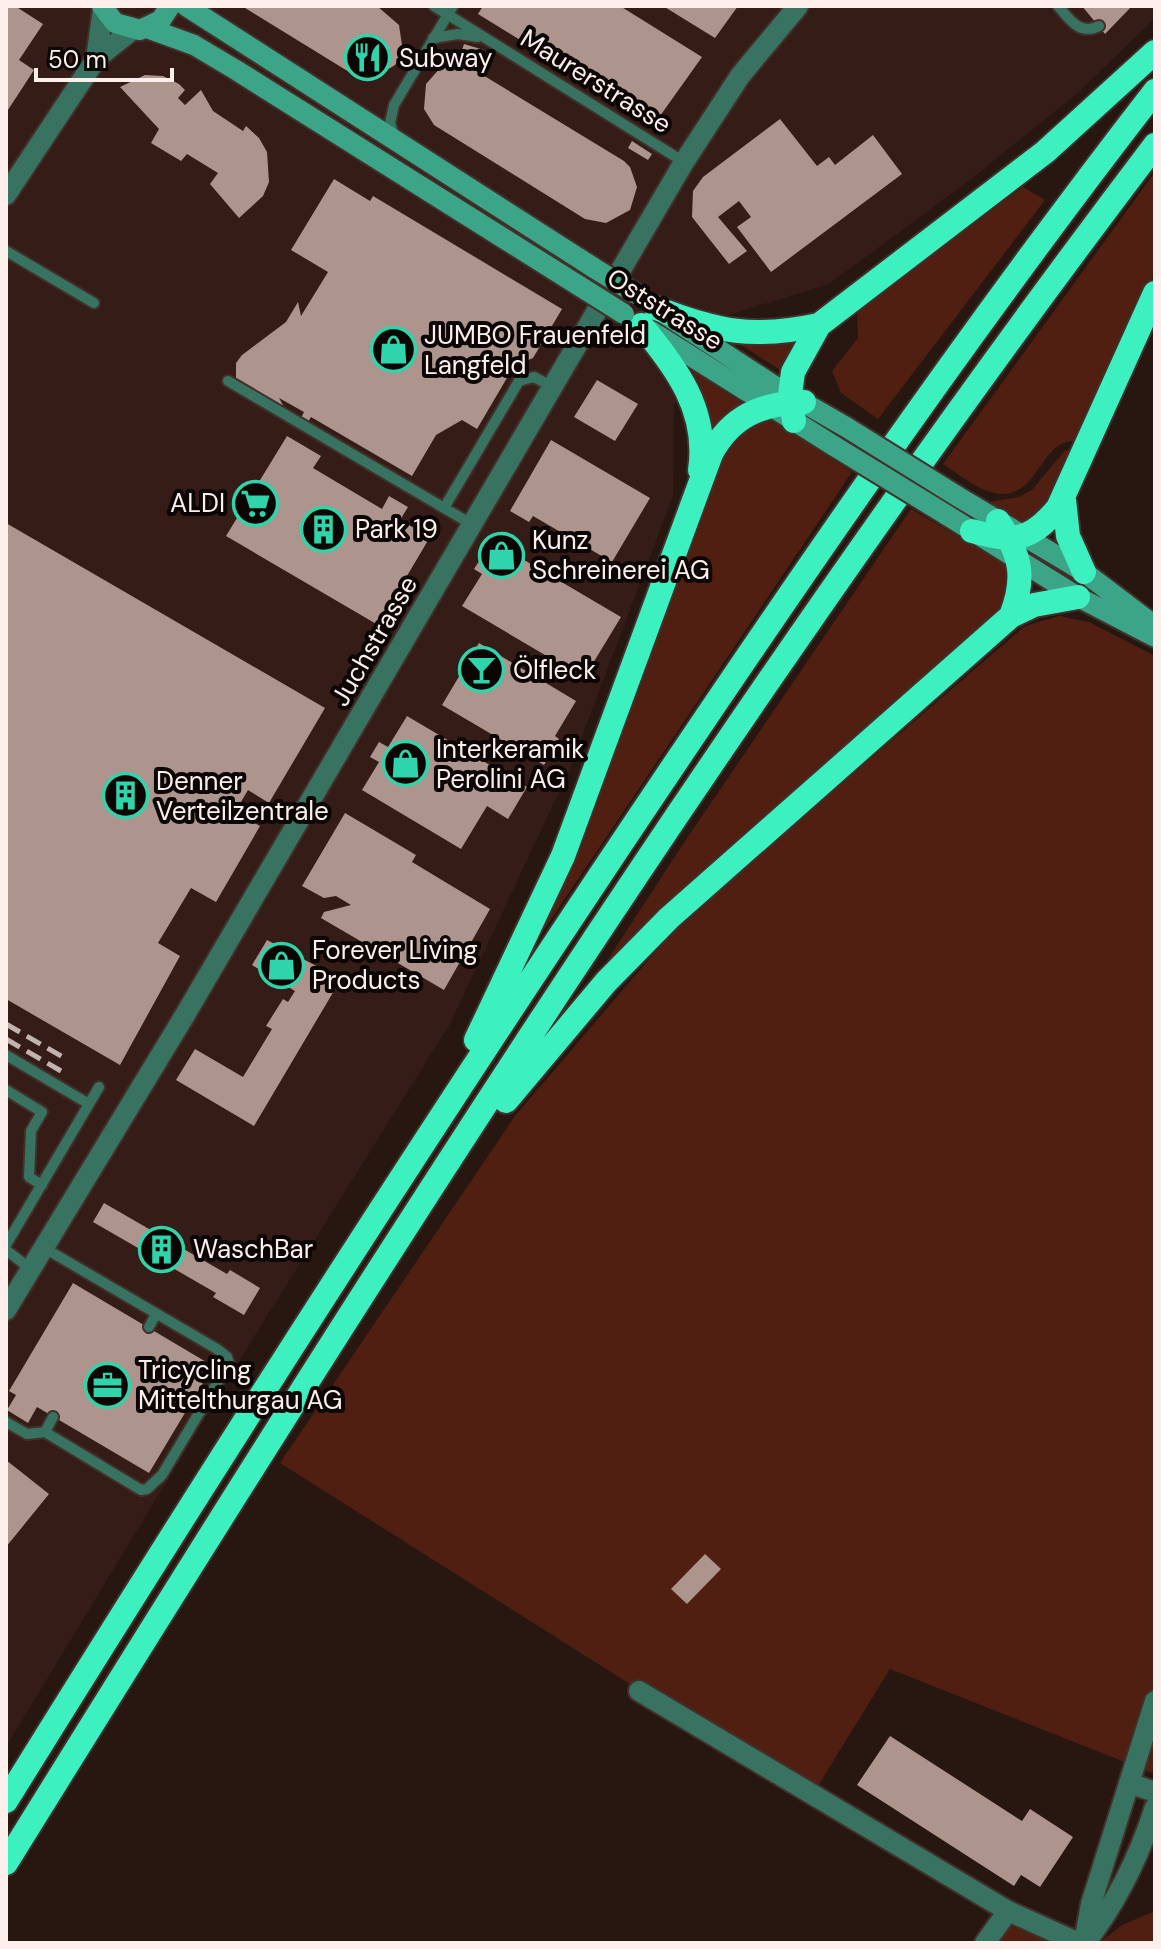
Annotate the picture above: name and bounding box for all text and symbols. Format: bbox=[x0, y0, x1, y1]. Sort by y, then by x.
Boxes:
street label: Maurerstrasse bbox=[514, 21, 678, 141]
scale bar bbox=[36, 32, 172, 82]
restaurant icon: Subway bbox=[344, 34, 392, 82]
place label: Subway bbox=[399, 41, 492, 75]
text: 50 m bbox=[48, 44, 107, 75]
street label: Oststrasse bbox=[601, 260, 729, 358]
place label: JUMBO Frauenfeld Langfeld bbox=[424, 318, 646, 382]
shop icon: JUMBO Frauenfeld Langfeld bbox=[369, 326, 417, 374]
supermarket icon: ALDI bbox=[232, 479, 280, 527]
place label: ALDI bbox=[170, 486, 225, 520]
building icon: Park 19 bbox=[300, 505, 348, 553]
place label: Park 19 bbox=[355, 512, 438, 546]
place label: Kunz Schreinerei AG bbox=[532, 523, 710, 587]
shop icon: Kunz Schreinerei AG bbox=[477, 531, 525, 579]
street label: Juchstrasse bbox=[323, 570, 425, 712]
bar icon: Ölfleck bbox=[458, 646, 506, 694]
place label: Ölfleck bbox=[513, 653, 596, 687]
place label: Interkeramik Perolini AG bbox=[436, 732, 584, 796]
shop icon: Interkeramik Perolini AG bbox=[381, 740, 429, 788]
place label: Denner Verteilzentrale bbox=[156, 764, 329, 828]
building icon: Denner Verteilzentrale bbox=[101, 772, 149, 820]
place label: Forever Living Products bbox=[312, 933, 478, 997]
shop icon: Forever Living Products bbox=[257, 941, 305, 989]
building icon: WaschBar bbox=[138, 1225, 186, 1273]
place label: WaschBar bbox=[193, 1232, 313, 1266]
place label: Tricycling Mittelthurgau AG bbox=[138, 1353, 342, 1417]
office icon: Tricycling Mittelthurgau AG bbox=[83, 1361, 131, 1409]

